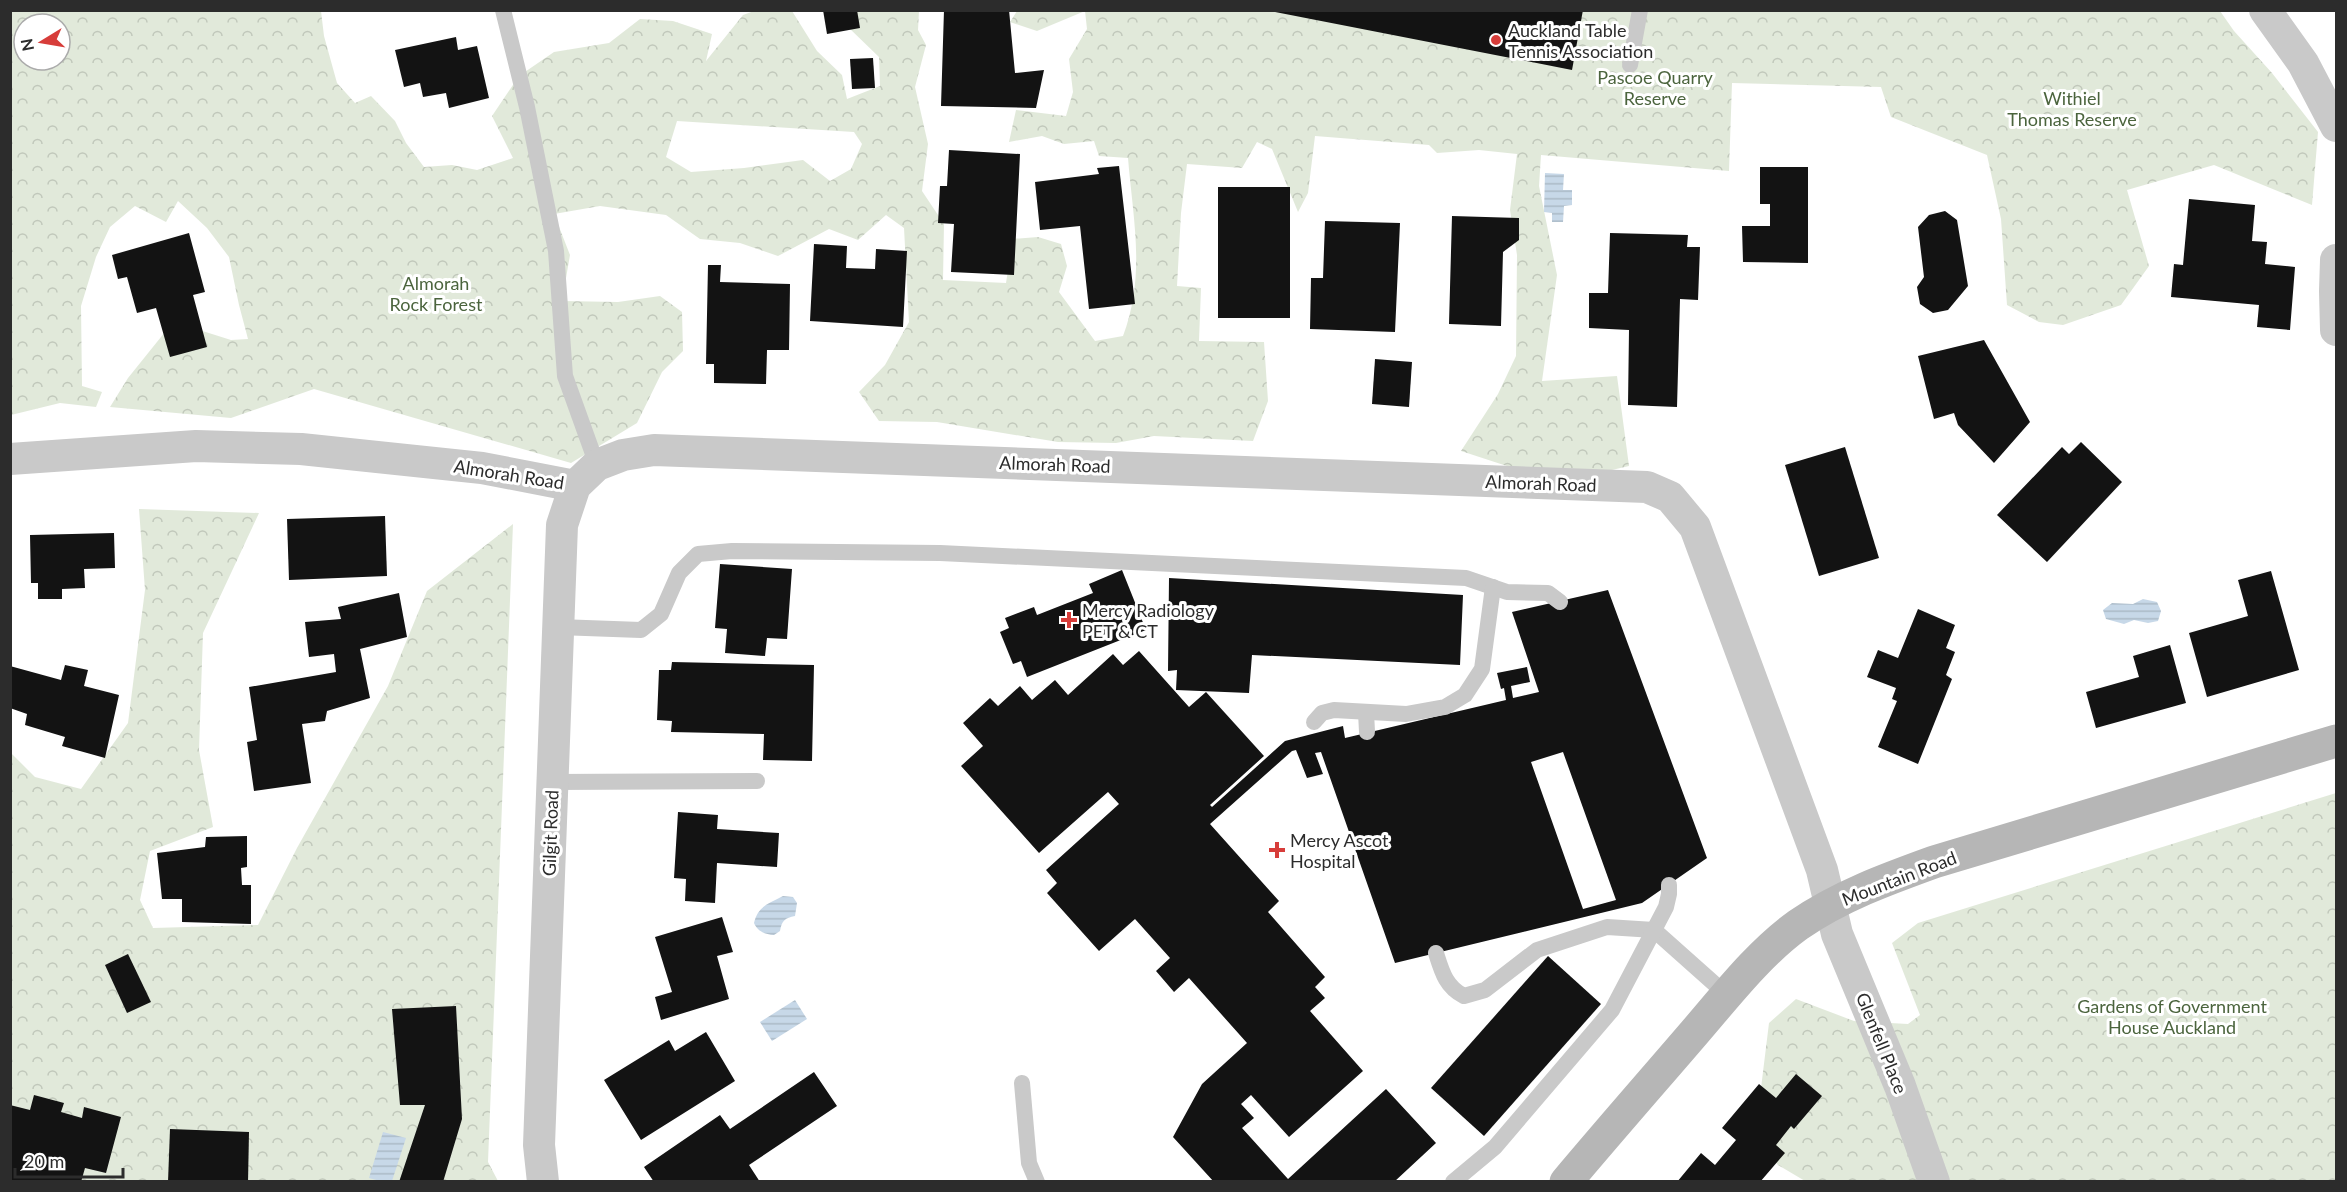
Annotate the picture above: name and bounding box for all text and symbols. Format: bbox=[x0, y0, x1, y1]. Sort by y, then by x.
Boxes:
north arrow bbox=[12, 12, 72, 72]
place label: Auckland Table Tennis Association bbox=[1508, 19, 1653, 62]
marker: Auckland Table Tennis Association bbox=[1489, 33, 1503, 47]
text: N bbox=[16, 37, 37, 53]
park label: Pascoe Quarry Reserve bbox=[1597, 66, 1714, 109]
park label: Withiel Thomas Reserve bbox=[2007, 87, 2137, 130]
park label: Almorah Rock Forest bbox=[390, 272, 483, 315]
street label: Almorah Road bbox=[999, 451, 1111, 477]
street label: Almorah Road bbox=[452, 454, 566, 494]
street label: Almorah Road bbox=[1485, 470, 1597, 496]
place label: Mercy Radiology PET & CT bbox=[1082, 599, 1215, 642]
marker: Mercy Radiology PET & CT bbox=[1060, 611, 1078, 629]
street label: Gilgit Road bbox=[538, 789, 562, 877]
place label: Mercy Ascot Hospital bbox=[1290, 829, 1389, 872]
marker: Mercy Ascot Hospital bbox=[1268, 841, 1286, 859]
street label: Mountain Road bbox=[1839, 846, 1959, 910]
street label: Glenfell Place bbox=[1852, 989, 1912, 1097]
park label: Gardens of Government House Auckland bbox=[2077, 995, 2267, 1038]
scale bar bbox=[15, 1141, 123, 1179]
text: 20 m bbox=[24, 1150, 64, 1172]

